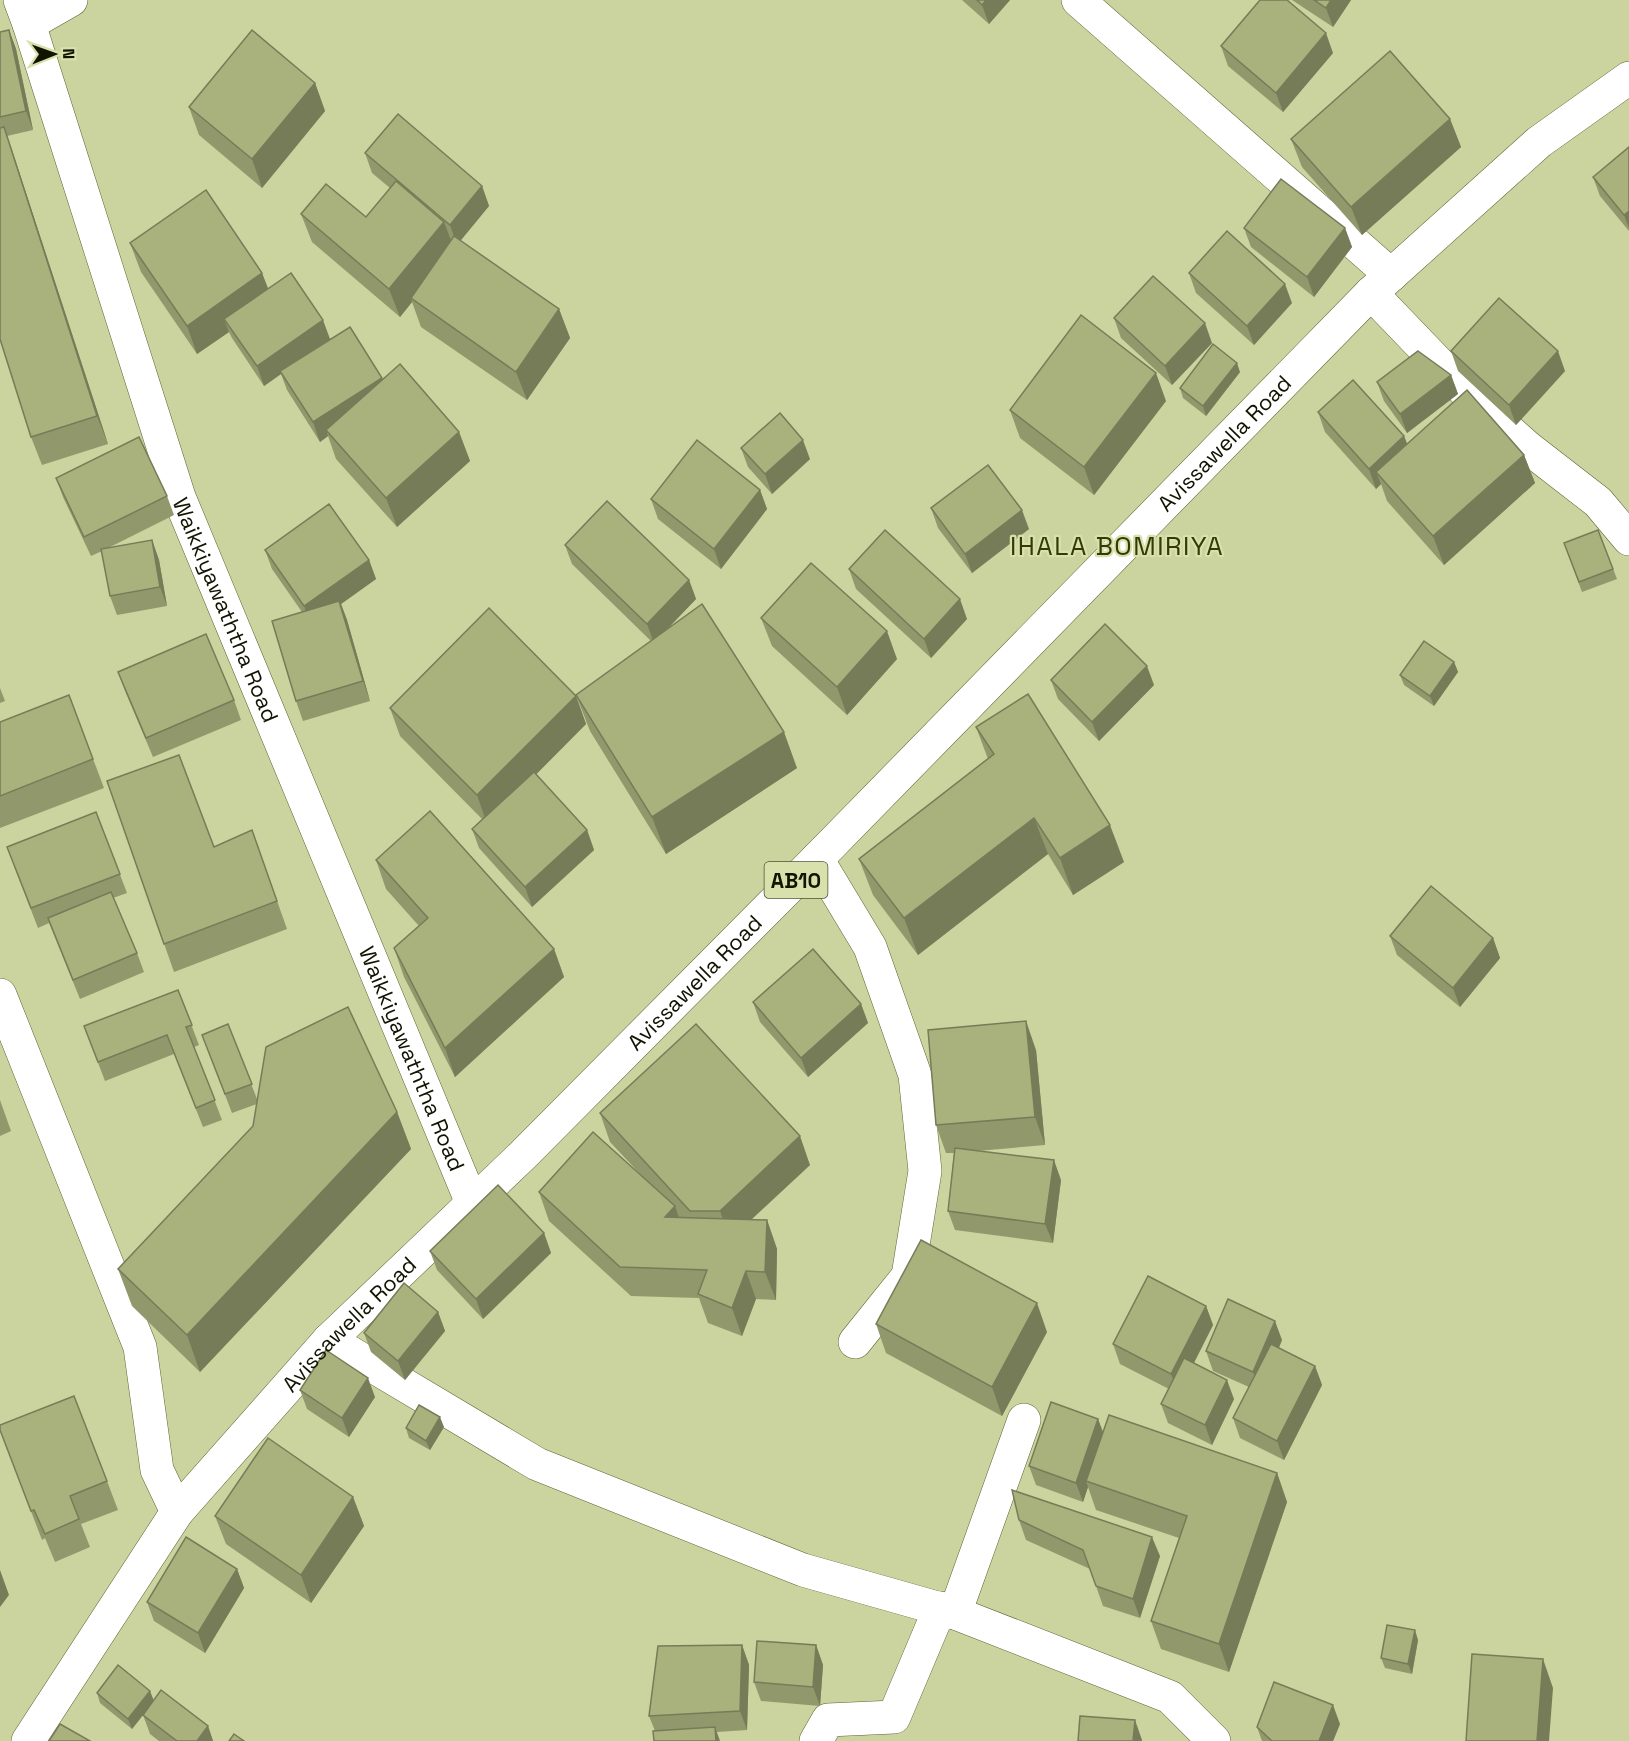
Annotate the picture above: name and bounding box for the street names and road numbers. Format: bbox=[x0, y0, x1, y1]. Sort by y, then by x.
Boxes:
street label: Avissawella Road bbox=[1151, 369, 1297, 517]
street label: Waikkiyawaththa Road bbox=[167, 493, 285, 726]
road number: AB10 bbox=[764, 862, 828, 898]
street label: Avissawella Road bbox=[621, 909, 768, 1056]
street label: Waikkiyawaththa Road bbox=[353, 942, 471, 1175]
street label: Avissawella Road bbox=[276, 1250, 422, 1398]

